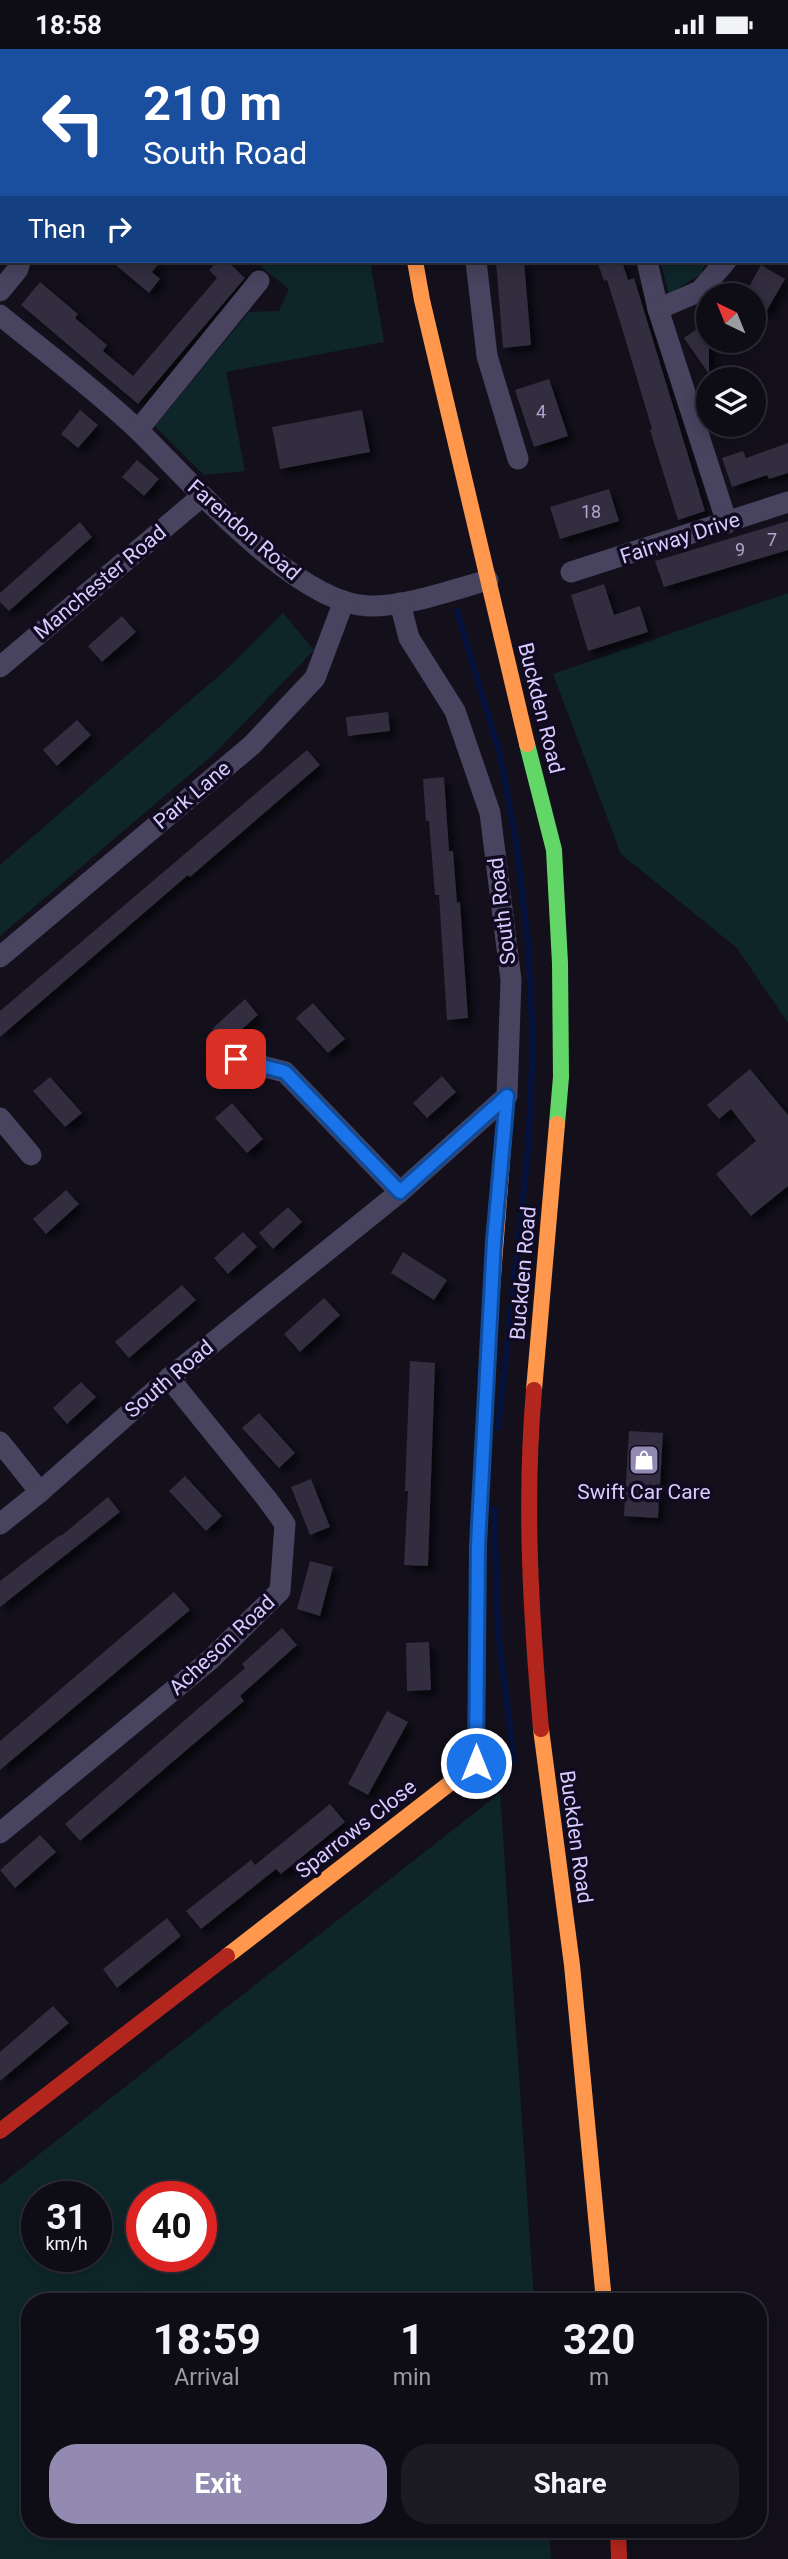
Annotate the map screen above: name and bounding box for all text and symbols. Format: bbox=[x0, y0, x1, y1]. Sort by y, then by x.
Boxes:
text: 18:58 bbox=[35, 10, 102, 40]
text: 210 m bbox=[143, 75, 282, 132]
icon: left bbox=[28, 77, 119, 168]
text: South Road bbox=[143, 134, 307, 172]
icon: right bbox=[100, 210, 138, 248]
text: Then bbox=[28, 214, 86, 244]
north arrow bbox=[696, 283, 766, 353]
map controls bbox=[696, 283, 766, 437]
button: layers bbox=[696, 367, 766, 437]
house number: 4 bbox=[536, 401, 546, 422]
street label: Farendon Road bbox=[183, 475, 305, 585]
house number: 18 bbox=[581, 501, 601, 522]
street label: Fairway Drive bbox=[617, 507, 743, 569]
street label: Manchester Road bbox=[29, 520, 171, 644]
house number: 7 bbox=[767, 529, 777, 550]
house number: 9 bbox=[735, 539, 745, 560]
street label: Buckden Road bbox=[513, 640, 569, 776]
street label: Park Lane bbox=[149, 756, 235, 834]
street label: South Road bbox=[484, 856, 520, 966]
pin bbox=[206, 1029, 266, 1089]
icon: arrive bbox=[217, 1040, 255, 1078]
street label: Buckden Road bbox=[505, 1205, 541, 1341]
street label: South Road bbox=[120, 1335, 218, 1423]
shop icon: Swift Car Care bbox=[627, 1443, 661, 1477]
place label: Swift Car Care bbox=[577, 1480, 711, 1504]
street label: Acheson Road bbox=[164, 1590, 280, 1700]
position arrow bbox=[439, 1726, 513, 1800]
street label: Buckden Road bbox=[555, 1769, 597, 1905]
street label: Sparrows Close bbox=[291, 1775, 421, 1883]
speed limit sign: 40 bbox=[126, 2181, 217, 2272]
text: 31 bbox=[46, 2197, 87, 2238]
text: km/h bbox=[45, 2233, 88, 2254]
text: 18:59 bbox=[153, 2315, 261, 2364]
text: 1 bbox=[400, 2315, 424, 2364]
text: 320 bbox=[563, 2315, 635, 2364]
text: Arrival bbox=[174, 2364, 240, 2391]
text: min bbox=[393, 2364, 431, 2391]
text: m bbox=[589, 2364, 609, 2391]
button: Exit bbox=[49, 2444, 387, 2524]
button: Share bbox=[401, 2444, 739, 2524]

